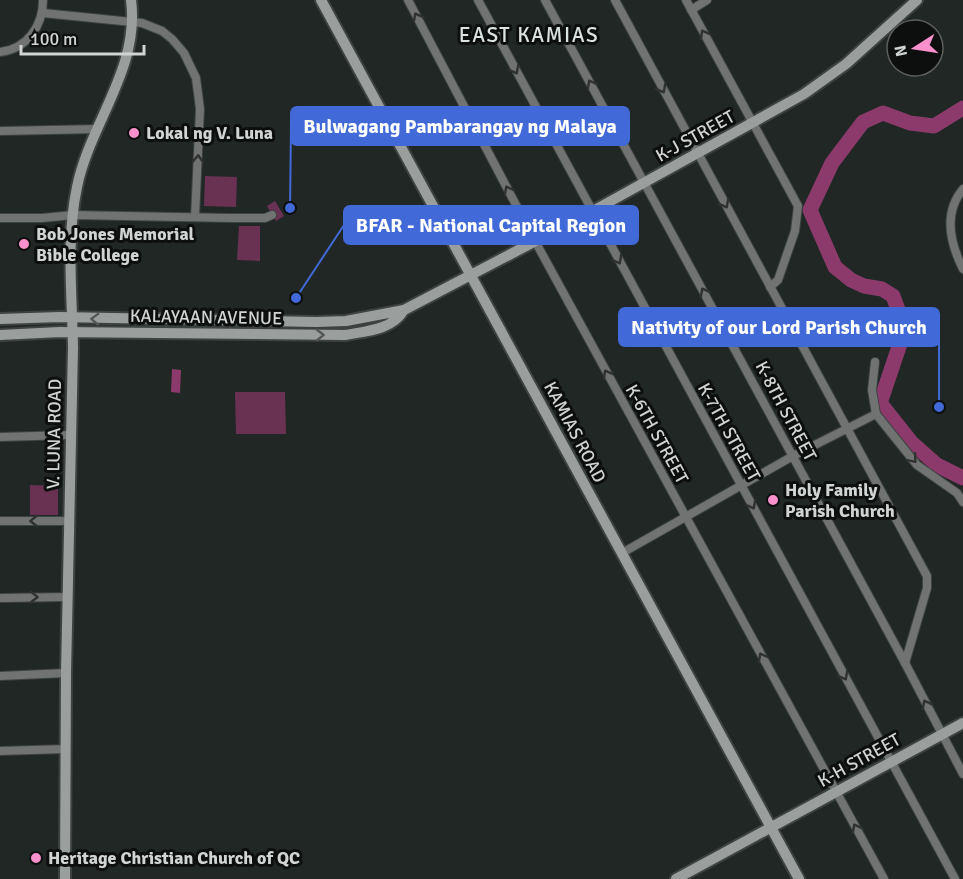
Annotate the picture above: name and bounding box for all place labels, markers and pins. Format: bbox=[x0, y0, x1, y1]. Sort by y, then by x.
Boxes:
callout: Bulwagang Pambarangay ng Malaya bbox=[291, 107, 629, 145]
place label: Lokal ng V. Luna bbox=[146, 122, 273, 144]
marker: Lokal ng V. Luna bbox=[127, 126, 141, 140]
callout: BFAR - National Capital Region bbox=[344, 206, 638, 244]
place label: Bob Jones Memorial Bible College bbox=[36, 223, 195, 266]
marker: Bob Jones Memorial Bible College bbox=[17, 237, 31, 251]
callout: Nativity of our Lord Parish Church bbox=[619, 308, 939, 346]
place label: Holy Family Parish Church bbox=[785, 479, 895, 522]
marker: Holy Family Parish Church bbox=[766, 493, 780, 507]
place label: Heritage Christian Church of QC bbox=[48, 847, 300, 869]
marker: Heritage Christian Church of QC bbox=[29, 851, 43, 865]

